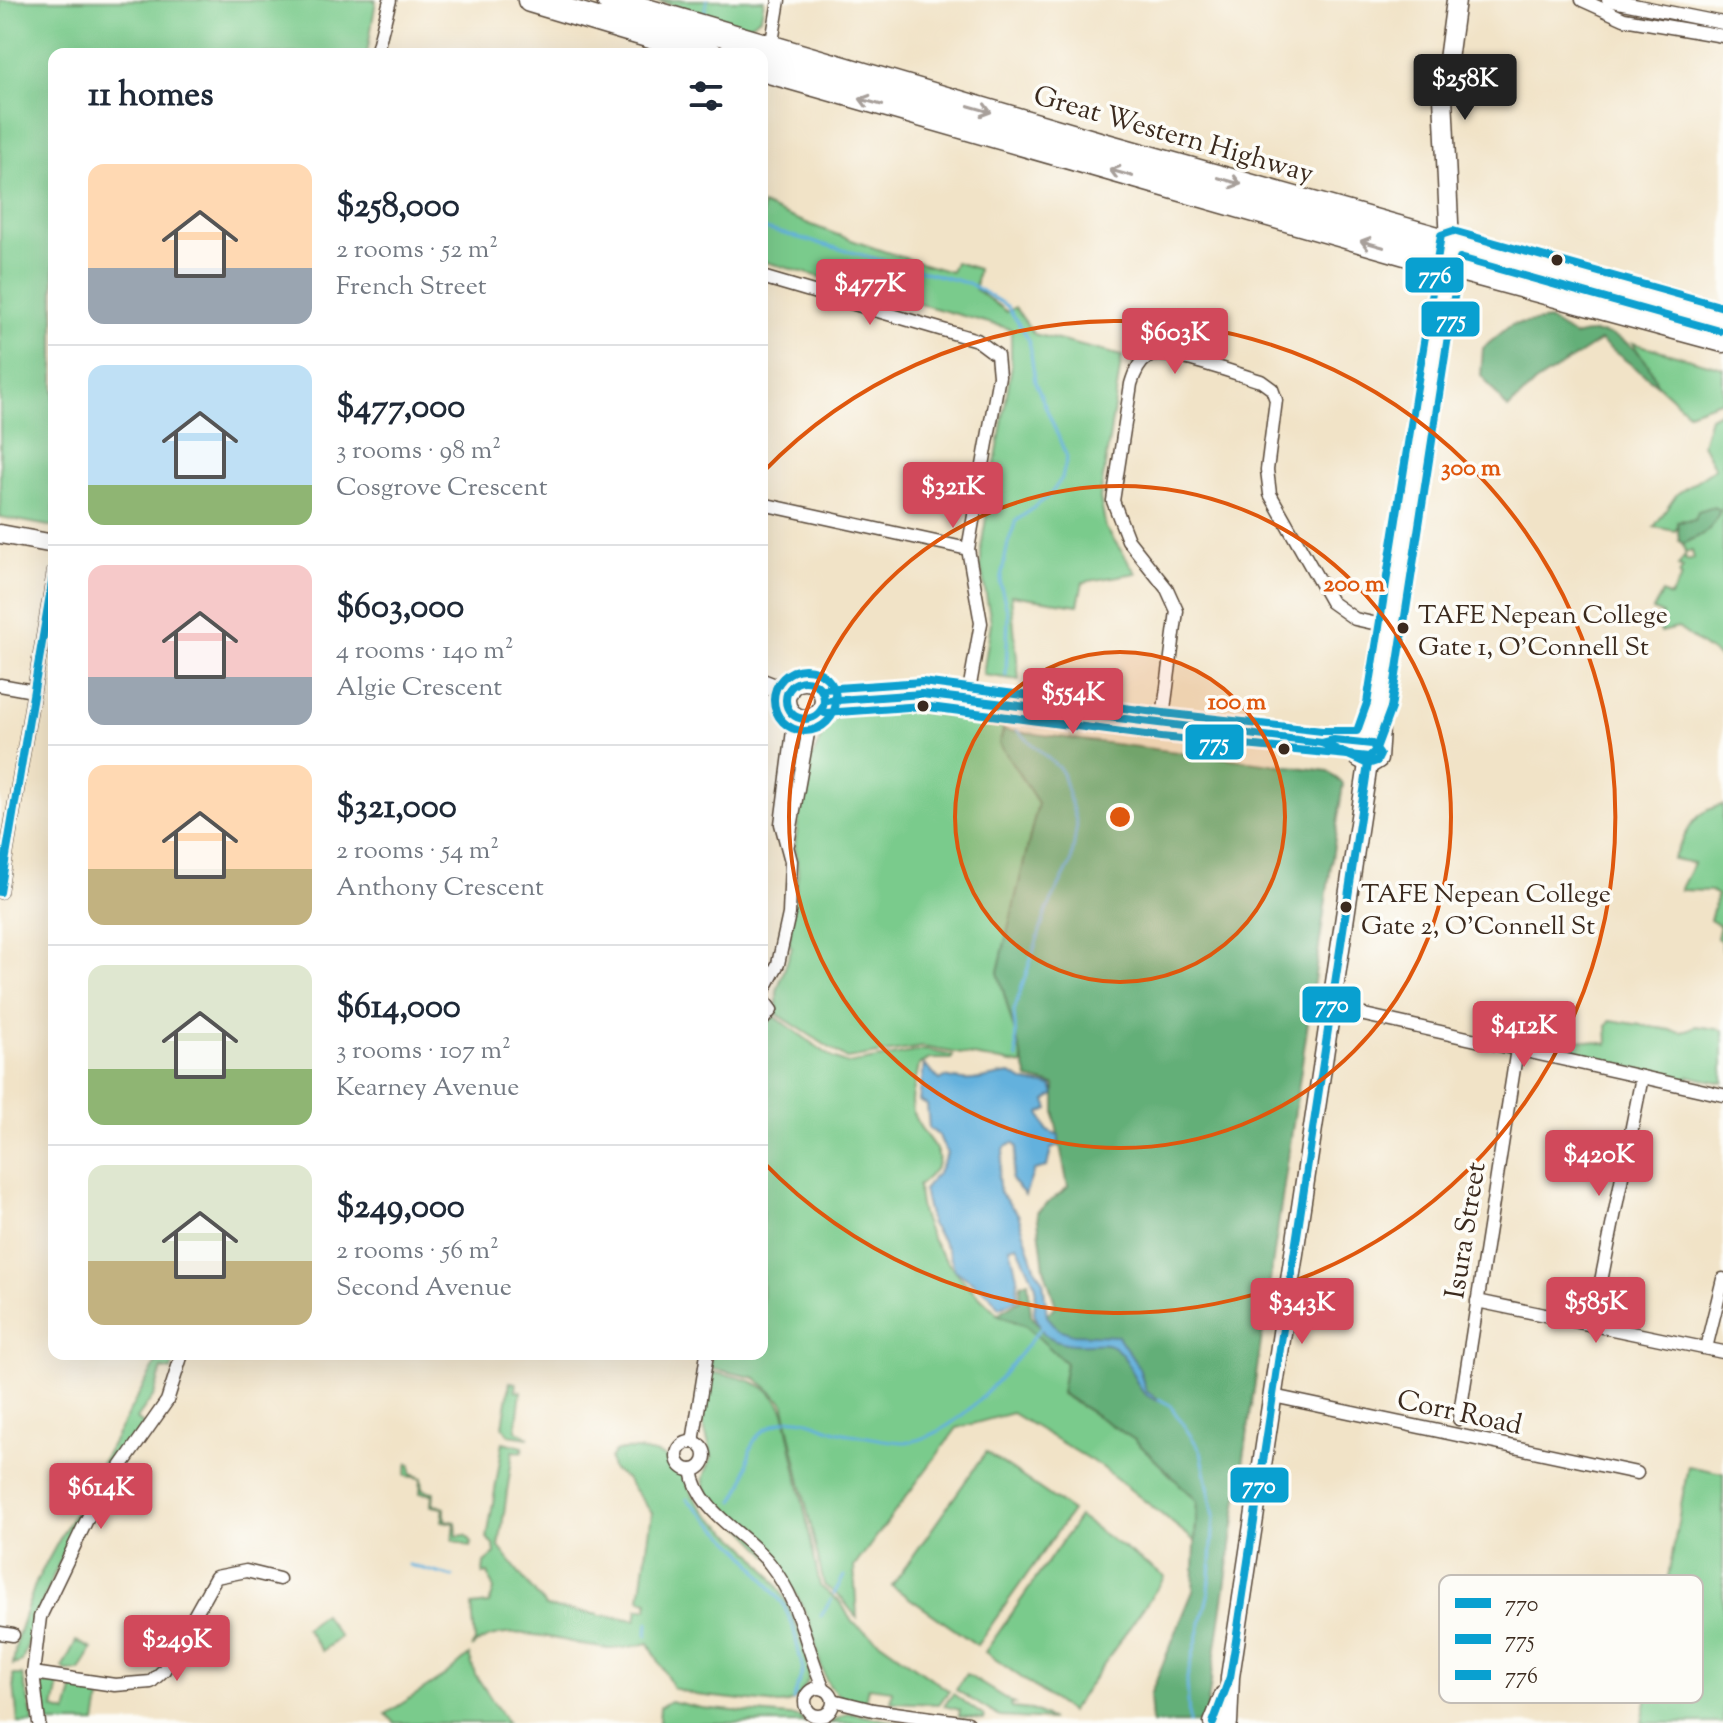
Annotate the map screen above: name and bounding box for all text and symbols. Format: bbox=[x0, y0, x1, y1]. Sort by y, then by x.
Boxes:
pin: $258K bbox=[1409, 54, 1521, 122]
text: $258K bbox=[1432, 61, 1498, 98]
text: 11 homes bbox=[88, 72, 214, 121]
icon: filters bbox=[684, 74, 728, 118]
street label: Great Western Highway bbox=[1028, 77, 1318, 195]
one-way arrow bbox=[859, 94, 885, 109]
one-way arrow bbox=[966, 102, 992, 117]
one-way arrow bbox=[1109, 165, 1135, 180]
one-way arrow bbox=[1216, 174, 1242, 189]
text: $258,000 bbox=[336, 183, 460, 232]
icon: home bbox=[152, 196, 248, 292]
text: 2 rooms · 52 m² bbox=[336, 232, 498, 269]
one-way arrow bbox=[1359, 235, 1385, 250]
unlabelled marker bbox=[1549, 252, 1565, 268]
line badge: 776 bbox=[1404, 256, 1465, 294]
pin: $477K bbox=[814, 259, 926, 327]
text: 776 bbox=[1419, 262, 1452, 294]
text: $477K bbox=[834, 266, 906, 303]
text: French Street bbox=[336, 269, 487, 306]
line badge: 775 bbox=[1420, 300, 1481, 338]
text: 775 bbox=[1436, 306, 1466, 338]
pin: $603K bbox=[1119, 308, 1231, 376]
text: $603K bbox=[1140, 315, 1210, 352]
text: $477,000 bbox=[336, 384, 465, 433]
icon: home bbox=[152, 397, 248, 493]
text: 3 rooms · 98 m² bbox=[336, 433, 501, 470]
text: 300 m bbox=[1441, 452, 1501, 486]
pin: $321K bbox=[897, 462, 1009, 530]
text: $321K bbox=[921, 469, 985, 506]
text: Cosgrove Crescent bbox=[336, 470, 548, 507]
text: 200 m bbox=[1323, 568, 1385, 602]
text: $603,000 bbox=[336, 584, 464, 633]
icon: home bbox=[152, 597, 248, 693]
place label: TAFE Nepean College Gate 1, O'Connell St bbox=[1418, 598, 1668, 667]
marker: TAFE Nepean College Gate 1, O'Connell St bbox=[1395, 620, 1411, 636]
text: 4 rooms · 140 m² bbox=[336, 633, 513, 670]
pin: $554K bbox=[1017, 668, 1129, 736]
text: Algie Crescent bbox=[336, 670, 502, 707]
text: $554K bbox=[1041, 675, 1105, 712]
text: 100 m bbox=[1208, 686, 1266, 720]
unlabelled marker bbox=[915, 698, 931, 714]
line badge: 775 bbox=[1184, 723, 1245, 761]
text: 775 bbox=[1199, 729, 1229, 761]
unlabelled marker bbox=[1276, 741, 1292, 757]
text: $321,000 bbox=[336, 784, 457, 833]
icon: home bbox=[152, 797, 248, 893]
centre of rings bbox=[1106, 803, 1134, 831]
text: 2 rooms · 54 m² bbox=[336, 833, 499, 870]
text: Anthony Crescent bbox=[336, 870, 544, 907]
place label: TAFE Nepean College Gate 2, O'Connell St bbox=[1361, 877, 1611, 946]
marker: TAFE Nepean College Gate 2, O'Connell St bbox=[1338, 899, 1354, 915]
text: $614,000 bbox=[336, 984, 461, 1033]
line badge: 770 bbox=[1301, 985, 1362, 1024]
text: 770 bbox=[1315, 991, 1349, 1023]
icon: home bbox=[152, 997, 248, 1093]
pin: $412K bbox=[1468, 1001, 1580, 1069]
text: $412K bbox=[1491, 1008, 1557, 1045]
text: 3 rooms · 107 m² bbox=[336, 1033, 511, 1070]
text: Kearney Avenue bbox=[336, 1070, 519, 1107]
pin: $420K bbox=[1543, 1130, 1655, 1198]
text: $420K bbox=[1563, 1137, 1635, 1174]
street label: Isura Street bbox=[1436, 1159, 1498, 1302]
text: $249,000 bbox=[336, 1184, 465, 1233]
icon: home bbox=[152, 1197, 248, 1293]
text: 2 rooms · 56 m² bbox=[336, 1233, 499, 1270]
text: Second Avenue bbox=[336, 1270, 512, 1307]
pin: $585K bbox=[1540, 1277, 1652, 1345]
pin: $343K bbox=[1246, 1278, 1358, 1346]
text: $585K bbox=[1564, 1284, 1628, 1321]
text: $343K bbox=[1269, 1285, 1335, 1322]
street label: Corr Road bbox=[1393, 1381, 1526, 1447]
pin: $614K bbox=[45, 1463, 157, 1531]
line badge: 770 bbox=[1229, 1466, 1290, 1504]
text: $614K bbox=[67, 1470, 135, 1507]
text: 770 bbox=[1242, 1472, 1276, 1504]
legend bbox=[1439, 1575, 1703, 1703]
text: 770 bbox=[1505, 1590, 1538, 1622]
pin: $249K bbox=[121, 1615, 233, 1683]
text: $249K bbox=[142, 1622, 212, 1659]
text: 775 bbox=[1505, 1626, 1535, 1658]
text: 776 bbox=[1505, 1662, 1538, 1694]

